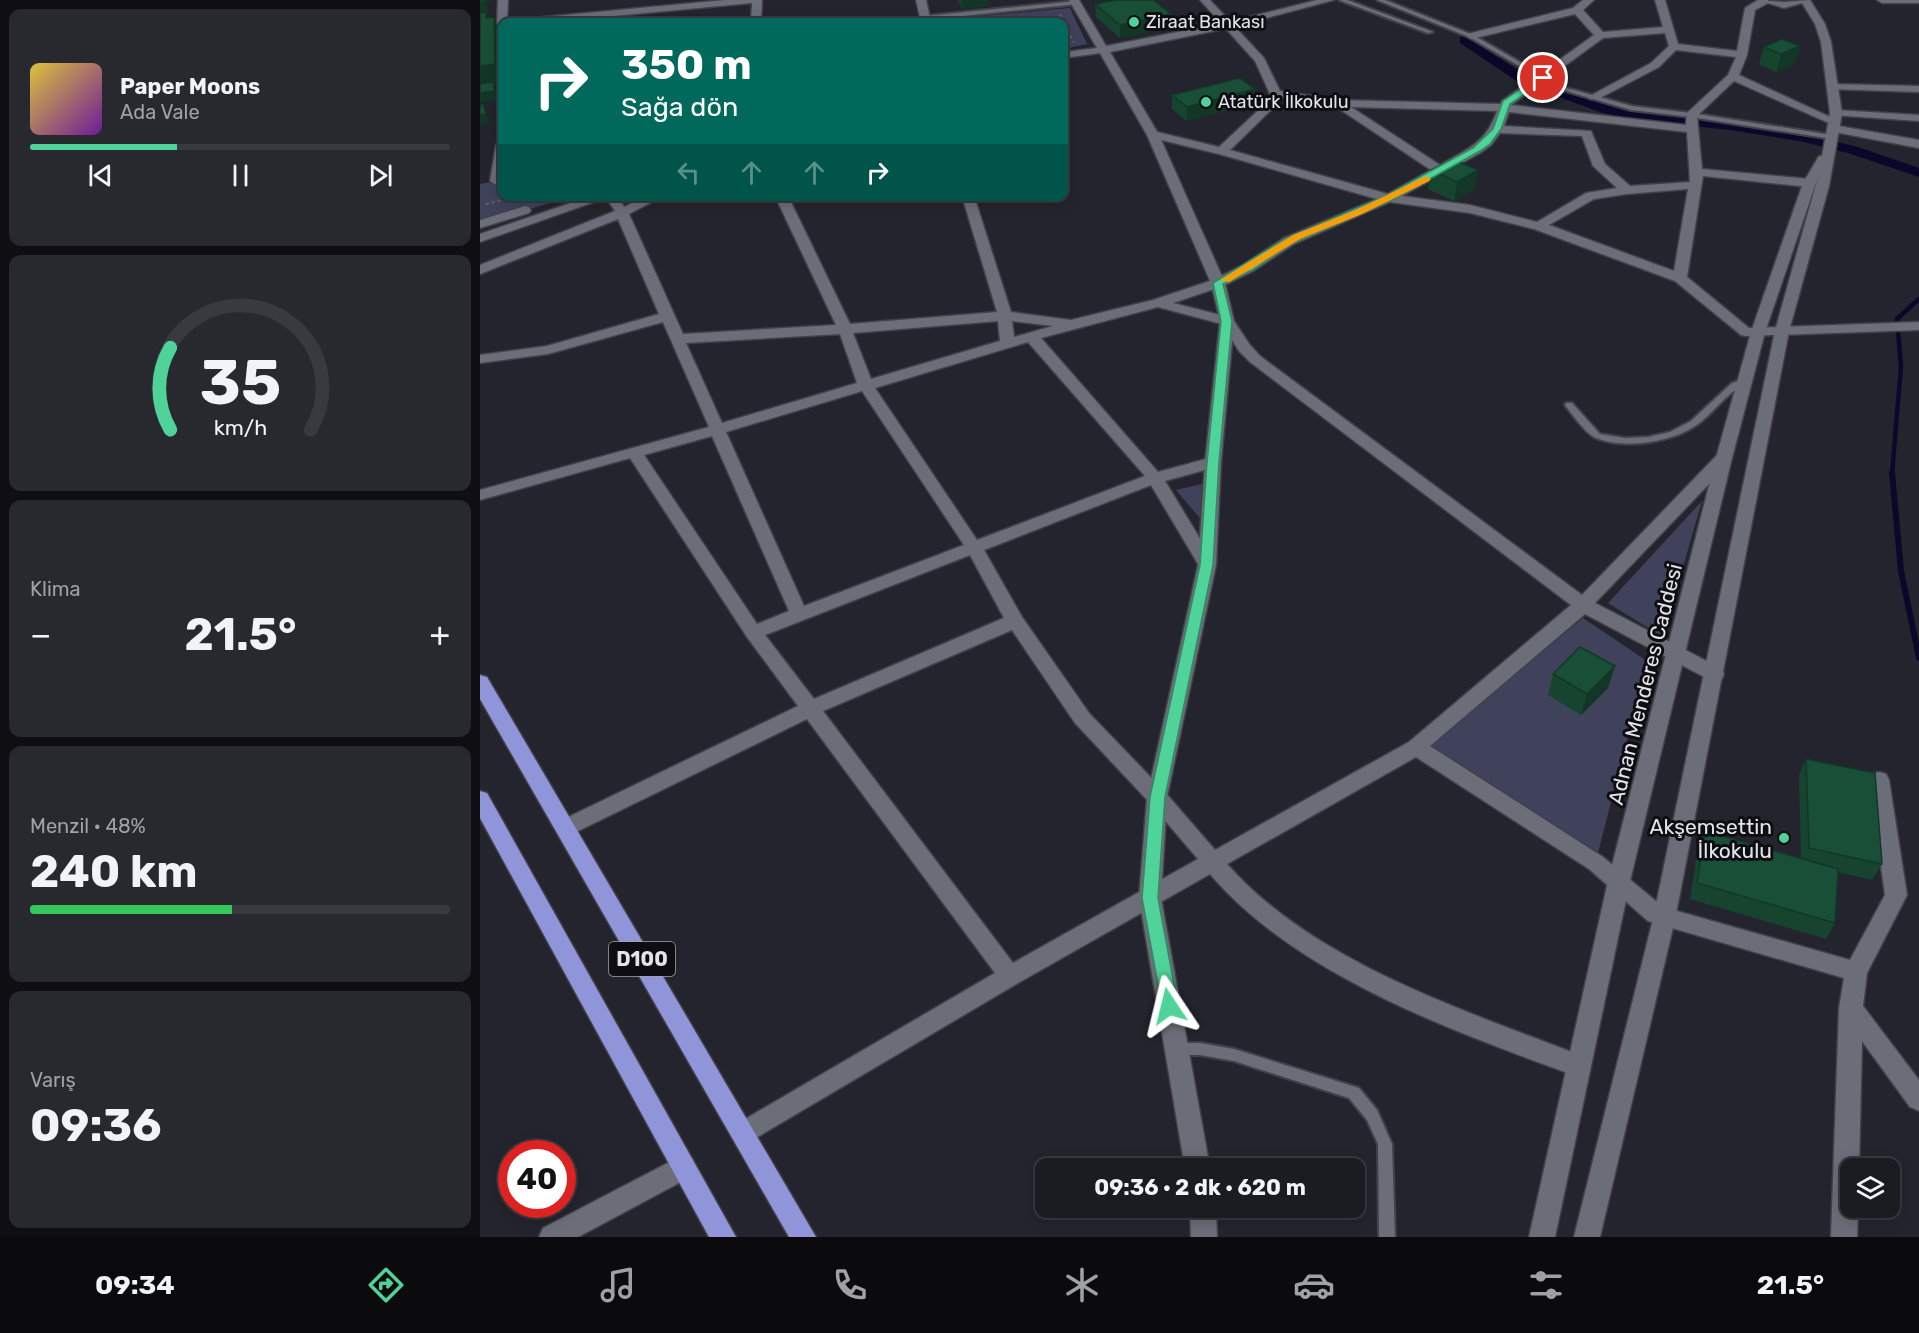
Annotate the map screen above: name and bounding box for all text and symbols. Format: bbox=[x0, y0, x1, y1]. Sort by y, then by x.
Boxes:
place label: Ziraat Bankası bbox=[1146, 11, 1265, 33]
marker: Ziraat Bankası bbox=[1127, 15, 1141, 29]
text: 350 m bbox=[621, 40, 752, 90]
icon: right bbox=[522, 42, 600, 120]
pin bbox=[1517, 52, 1568, 103]
icon: arrive bbox=[1526, 61, 1559, 94]
text: Paper Moons bbox=[120, 73, 260, 100]
text: Sağa dön bbox=[621, 91, 738, 123]
place label: Atatürk İlkokulu bbox=[1218, 91, 1349, 113]
marker: Atatürk İlkokulu bbox=[1199, 95, 1213, 109]
text: Ada Vale bbox=[120, 100, 200, 124]
icon: left bbox=[672, 156, 705, 189]
icon: ahead bbox=[735, 156, 768, 189]
icon: ahead bbox=[798, 156, 831, 189]
icon: right bbox=[861, 156, 894, 189]
icon: previous bbox=[84, 159, 117, 192]
icon: pause bbox=[224, 159, 257, 192]
icon: next bbox=[364, 159, 397, 192]
text: 35 bbox=[199, 346, 281, 420]
text: km/h bbox=[213, 415, 267, 440]
street label: Adnan Menderes Caddesi bbox=[1603, 561, 1687, 807]
text: Klima bbox=[30, 577, 81, 601]
text: 21.5° bbox=[184, 608, 296, 661]
text: − bbox=[30, 615, 51, 654]
text: + bbox=[429, 615, 450, 654]
text: Menzil · 48% bbox=[30, 814, 146, 838]
place label: Akşemsettin İlkokulu bbox=[1650, 814, 1772, 863]
marker: Akşemsettin İlkokulu bbox=[1777, 831, 1791, 845]
text: 240 km bbox=[30, 845, 198, 898]
road number: D100 bbox=[609, 942, 675, 976]
position arrow bbox=[1137, 974, 1201, 1038]
text: Varış bbox=[30, 1068, 76, 1092]
text: 09:36 bbox=[30, 1099, 162, 1152]
speed limit sign: 40 bbox=[498, 1140, 576, 1218]
map controls bbox=[1840, 1158, 1900, 1218]
button: layers bbox=[1840, 1158, 1900, 1218]
text: 09:36 · 2 dk · 620 m bbox=[1094, 1174, 1306, 1201]
icon: directions bbox=[365, 1264, 407, 1306]
icon: music bbox=[597, 1264, 639, 1306]
icon: phone bbox=[829, 1264, 871, 1306]
icon: climate bbox=[1061, 1264, 1103, 1306]
icon: car bbox=[1293, 1264, 1335, 1306]
icon: filters bbox=[1525, 1264, 1567, 1306]
text: 09:34 bbox=[95, 1269, 175, 1301]
text: 21.5° bbox=[1757, 1269, 1824, 1301]

